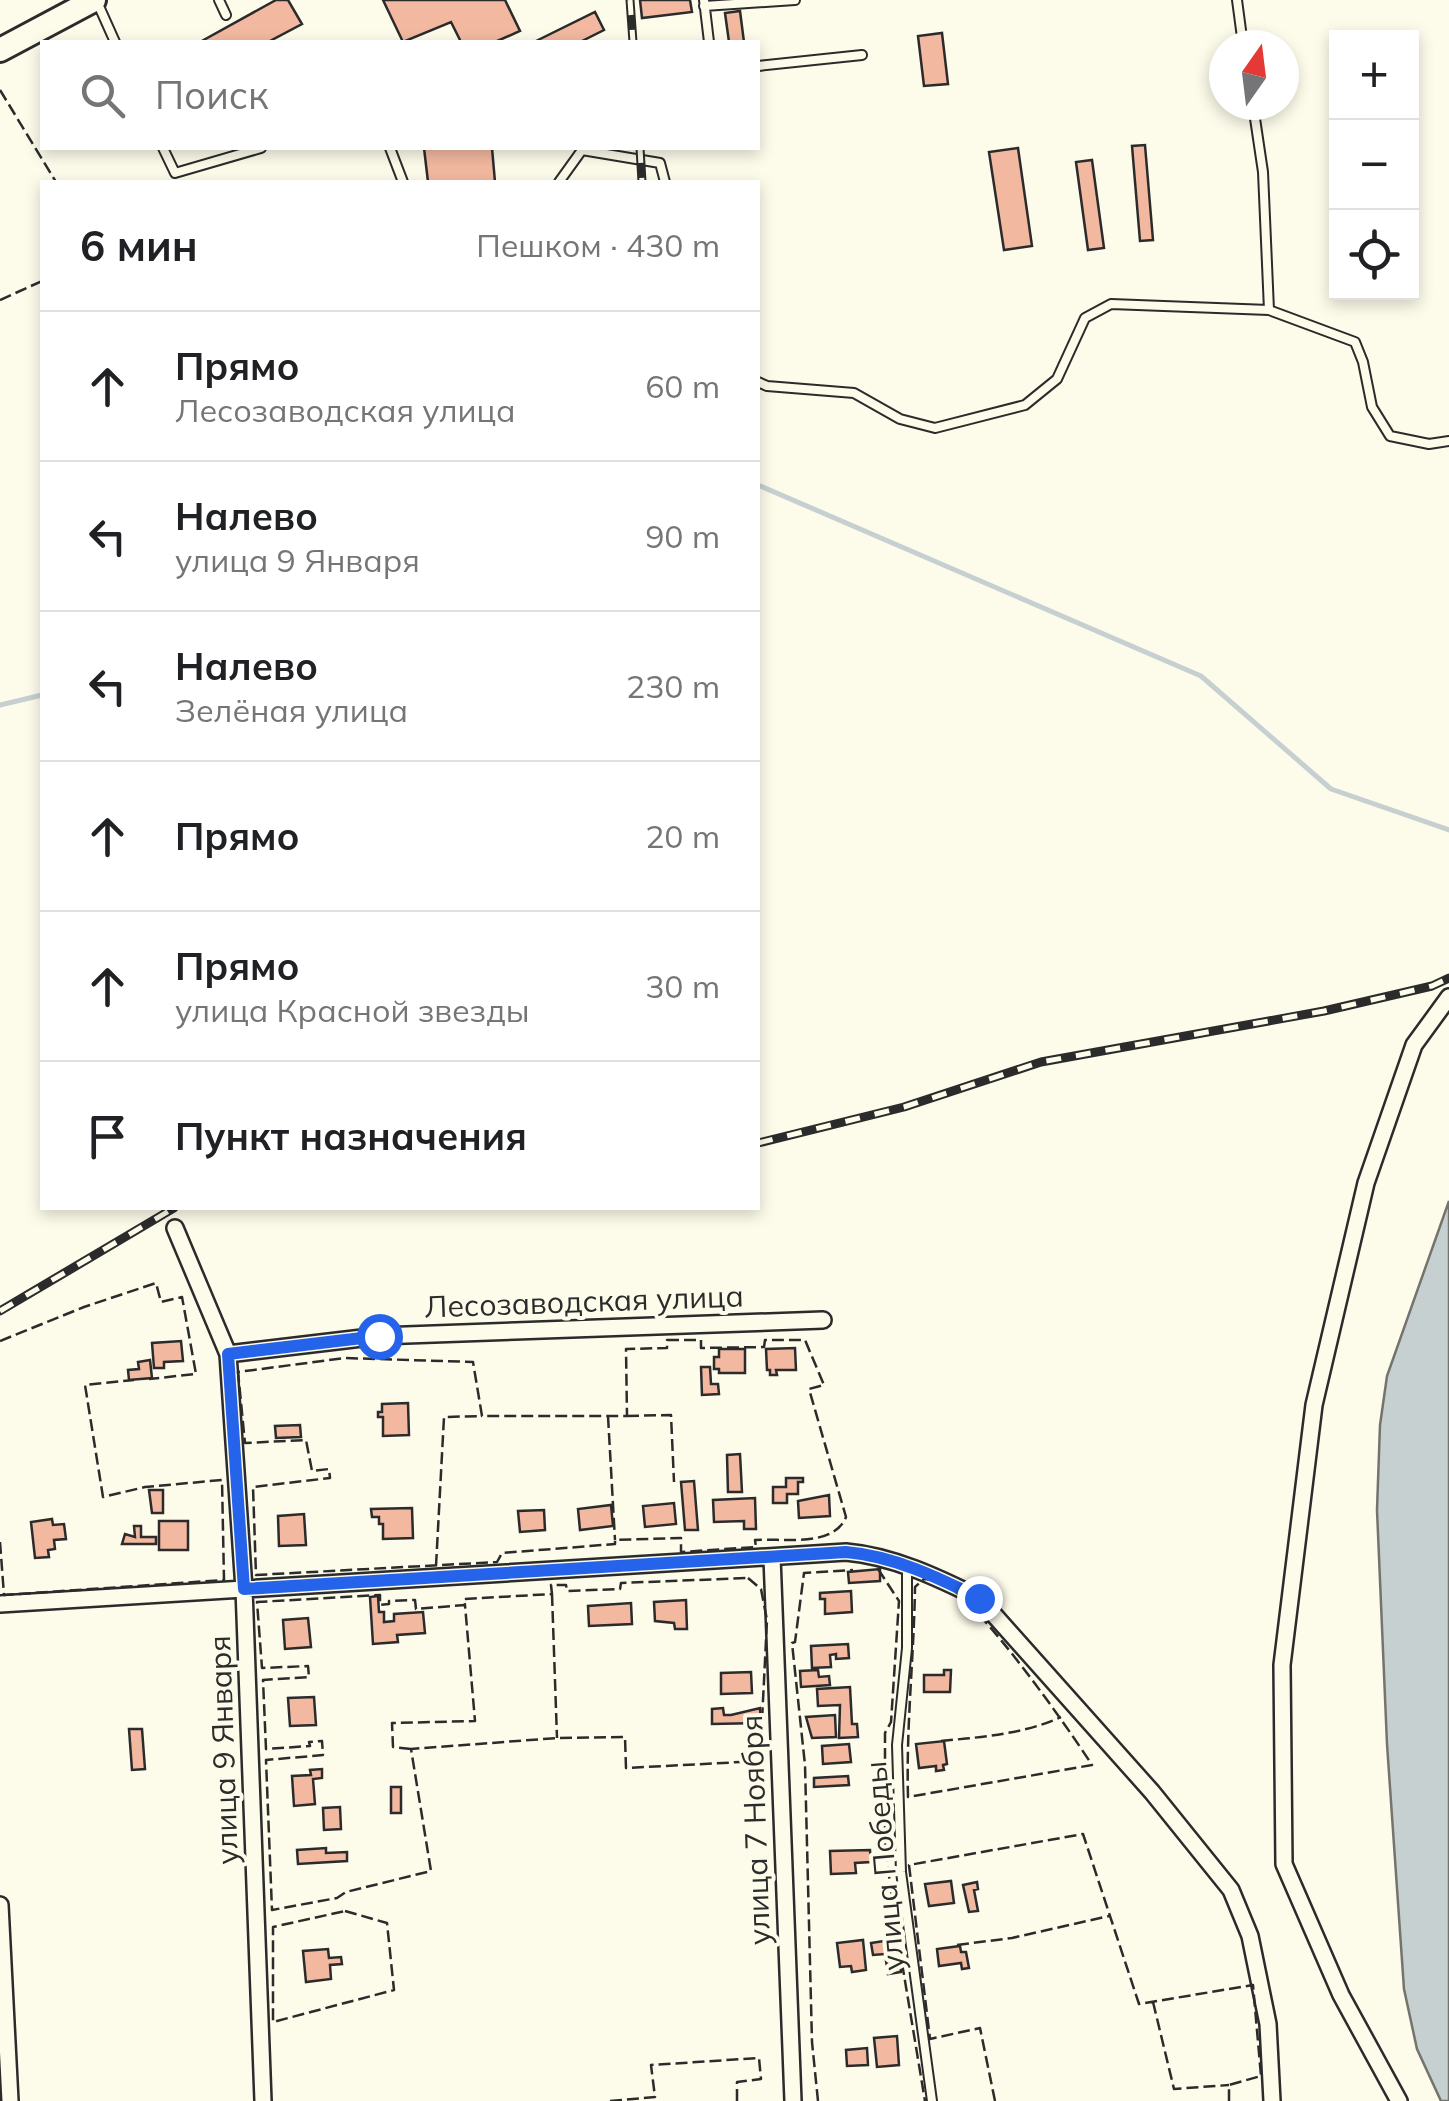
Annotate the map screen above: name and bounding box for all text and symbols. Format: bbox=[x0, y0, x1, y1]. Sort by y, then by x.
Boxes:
north arrow bbox=[1209, 30, 1299, 120]
map controls bbox=[1329, 30, 1419, 300]
button: + bbox=[1329, 30, 1419, 120]
search box bbox=[40, 40, 760, 150]
icon: search bbox=[75, 68, 130, 123]
text: Поиск bbox=[155, 71, 268, 119]
button: − bbox=[1329, 120, 1419, 210]
button: locate bbox=[1329, 210, 1419, 300]
text: 6 мин bbox=[80, 219, 198, 272]
text: Пешком · 430 m bbox=[476, 225, 720, 265]
text: Прямо bbox=[175, 342, 300, 390]
icon: ahead bbox=[80, 359, 135, 414]
text: 60 m bbox=[645, 366, 720, 406]
text: Лесозаводская улица bbox=[175, 390, 516, 430]
text: Налево bbox=[175, 492, 318, 540]
icon: left bbox=[80, 509, 135, 564]
text: 90 m bbox=[645, 516, 720, 556]
text: улица 9 Января bbox=[175, 540, 420, 580]
text: Налево bbox=[175, 642, 318, 690]
icon: left bbox=[80, 659, 135, 714]
text: 230 m bbox=[626, 666, 720, 706]
text: Зелёная улица bbox=[175, 690, 408, 730]
icon: ahead bbox=[80, 809, 135, 864]
text: Прямо bbox=[175, 812, 300, 860]
text: 20 m bbox=[645, 816, 720, 856]
text: Прямо bbox=[175, 942, 300, 990]
icon: ahead bbox=[80, 959, 135, 1014]
text: 30 m bbox=[645, 966, 720, 1006]
text: улица Красной звезды bbox=[175, 990, 530, 1030]
icon: arrive bbox=[80, 1109, 135, 1164]
text: Пункт назначения bbox=[175, 1112, 527, 1160]
street label: Лесозаводская улица bbox=[424, 1276, 744, 1326]
route start bbox=[357, 1314, 403, 1360]
route end bbox=[957, 1576, 1003, 1622]
street label: улица 9 Января bbox=[200, 1635, 246, 1865]
street label: улица 7 Ноября bbox=[732, 1714, 778, 1946]
street label: улица Победы bbox=[856, 1760, 912, 1972]

